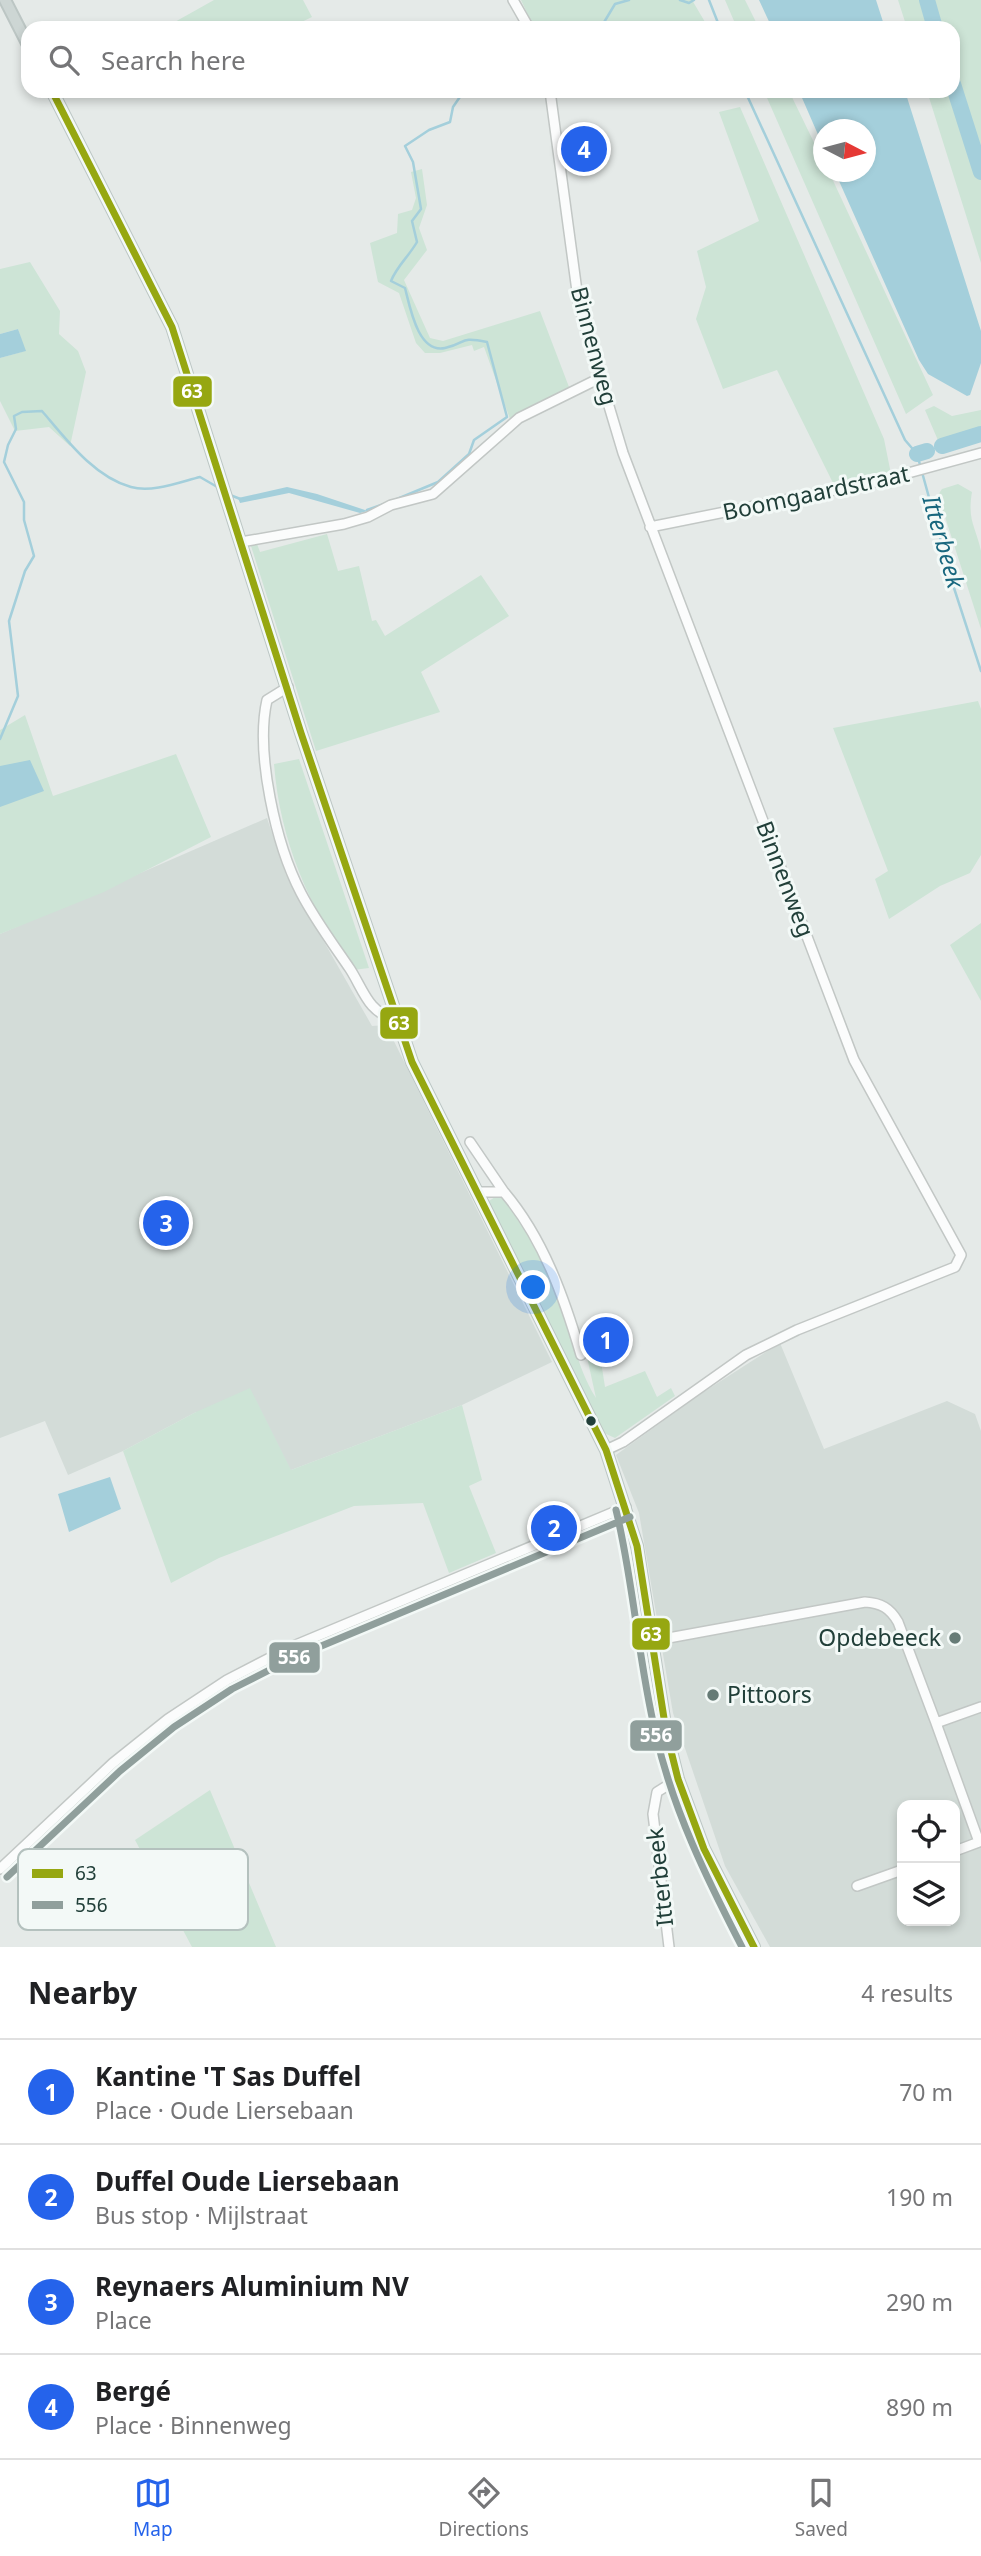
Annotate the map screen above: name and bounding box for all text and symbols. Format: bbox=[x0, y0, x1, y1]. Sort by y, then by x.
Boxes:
search box bbox=[21, 21, 960, 98]
icon: search bbox=[45, 41, 83, 79]
text: Search here bbox=[101, 42, 246, 78]
north arrow bbox=[813, 119, 876, 182]
pin: 4 bbox=[561, 123, 607, 175]
street label: Binnenweg bbox=[564, 283, 626, 409]
line badge: 63 bbox=[172, 375, 213, 408]
text: 63 bbox=[181, 378, 203, 404]
street label: Boomgaardstraat bbox=[720, 457, 912, 527]
water label: Itterbeek bbox=[915, 490, 974, 593]
street label: Binnenweg bbox=[749, 816, 823, 941]
line badge: 63 bbox=[379, 1006, 419, 1040]
text: 63 bbox=[388, 1010, 410, 1036]
pin: 3 bbox=[143, 1197, 189, 1249]
your location bbox=[516, 1270, 550, 1304]
pin: 1 bbox=[583, 1314, 629, 1366]
unlabelled marker bbox=[584, 1414, 598, 1428]
pin: 2 bbox=[531, 1502, 577, 1554]
line badge: 63 bbox=[631, 1617, 671, 1651]
text: 63 bbox=[640, 1621, 662, 1647]
place label: Opdebeeck bbox=[818, 1621, 942, 1653]
marker: Opdebeeck bbox=[947, 1630, 963, 1646]
line badge: 556 bbox=[268, 1641, 321, 1674]
text: 556 bbox=[278, 1644, 310, 1670]
place label: Pittoors bbox=[727, 1678, 812, 1710]
marker: Pittoors bbox=[705, 1687, 721, 1703]
line badge: 556 bbox=[629, 1719, 683, 1752]
text: 556 bbox=[640, 1722, 672, 1748]
map controls bbox=[897, 1800, 960, 1926]
button: locate bbox=[897, 1800, 960, 1863]
street label: Itterbeek bbox=[638, 1825, 680, 1928]
legend bbox=[18, 1849, 248, 1930]
text: 63 bbox=[75, 1860, 97, 1886]
button: layers bbox=[897, 1863, 960, 1926]
text: 556 bbox=[75, 1892, 108, 1918]
text: Nearby bbox=[28, 1972, 137, 2013]
text: 4 results bbox=[861, 1977, 953, 2009]
text: Kantine 'T Sas Duffel bbox=[95, 2058, 361, 2094]
text: 1 bbox=[44, 2076, 58, 2108]
text: 70 m bbox=[899, 2076, 953, 2108]
text: Place · Oude Liersebaan bbox=[95, 2094, 354, 2126]
text: Duffel Oude Liersebaan bbox=[95, 2163, 400, 2199]
text: 2 bbox=[44, 2181, 58, 2213]
text: 190 m bbox=[886, 2181, 953, 2213]
text: Bus stop · Mijlstraat bbox=[95, 2199, 308, 2231]
text: Reynaers Aluminium NV bbox=[95, 2268, 409, 2304]
text: 3 bbox=[44, 2286, 58, 2318]
text: 290 m bbox=[886, 2286, 953, 2318]
text: Place bbox=[95, 2304, 152, 2336]
text: Bergé bbox=[95, 2373, 171, 2409]
text: 4 bbox=[44, 2391, 58, 2423]
text: 890 m bbox=[886, 2391, 953, 2423]
text: Place · Binnenweg bbox=[95, 2409, 292, 2441]
tab: Map bbox=[133, 2474, 173, 2542]
tab: Directions bbox=[439, 2474, 529, 2542]
tab: Saved bbox=[795, 2474, 848, 2542]

